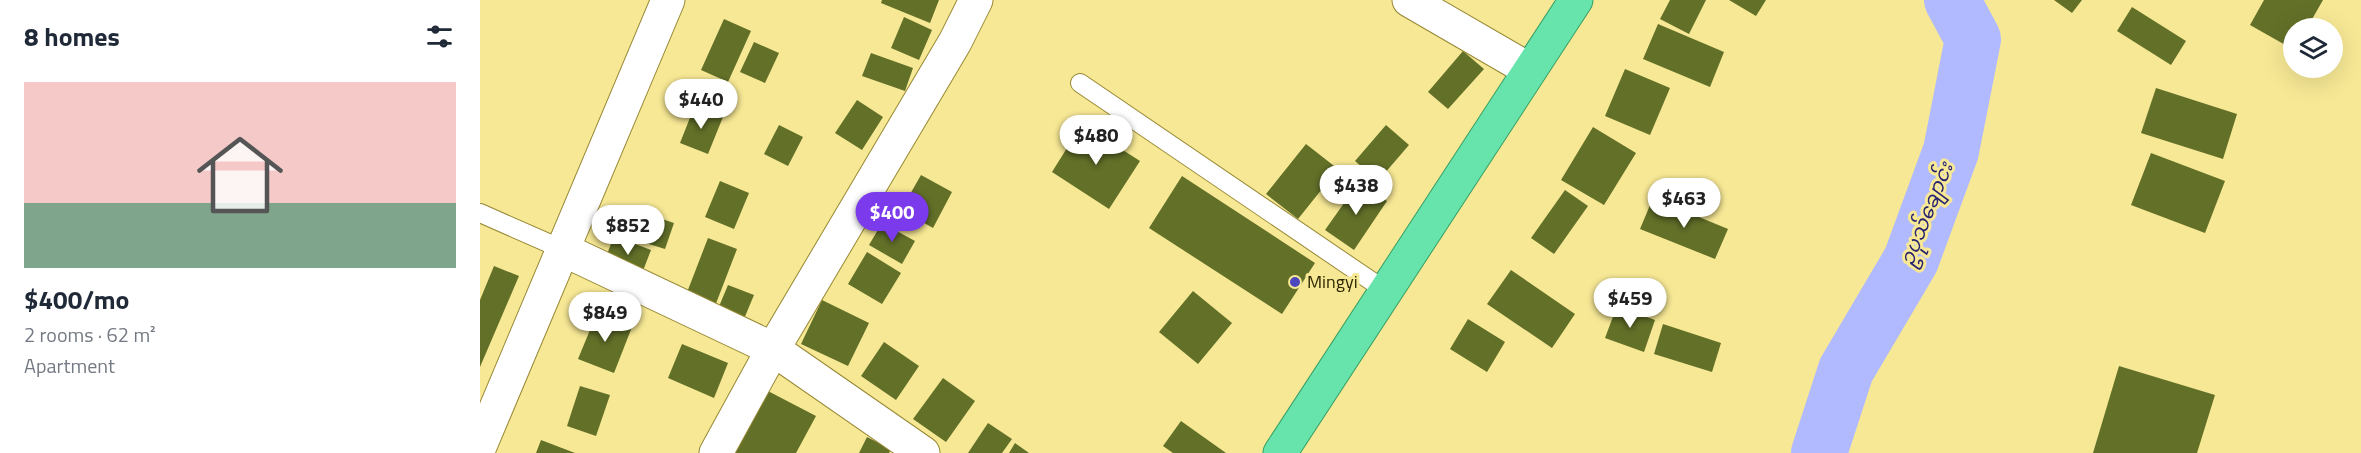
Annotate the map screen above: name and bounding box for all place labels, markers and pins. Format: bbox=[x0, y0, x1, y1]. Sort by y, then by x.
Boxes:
pin: $440 bbox=[665, 79, 737, 130]
pin: $480 bbox=[1060, 115, 1132, 166]
pin: $438 bbox=[1320, 165, 1392, 216]
pin: $463 bbox=[1648, 178, 1720, 229]
pin: $400 bbox=[856, 192, 928, 243]
pin: $852 bbox=[592, 205, 664, 256]
place label: Mingyi bbox=[1307, 268, 1358, 295]
marker: Mingyi bbox=[1288, 275, 1302, 289]
pin: $459 bbox=[1594, 278, 1666, 329]
pin: $849 bbox=[569, 292, 641, 343]

